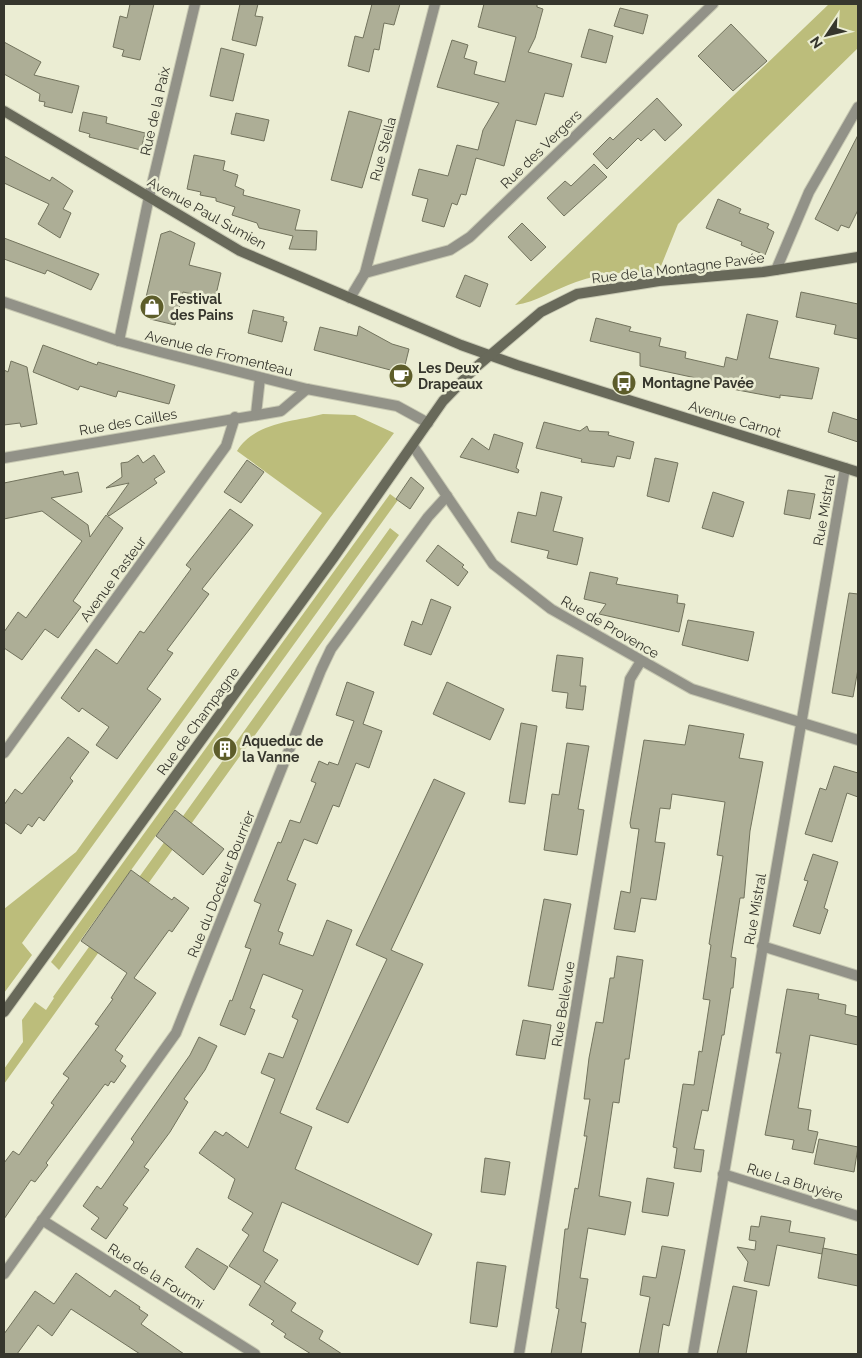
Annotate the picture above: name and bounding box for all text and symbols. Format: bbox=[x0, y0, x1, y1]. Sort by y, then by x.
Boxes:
north arrow bbox=[802, 10, 852, 60]
text: N bbox=[807, 33, 826, 51]
street label: Rue de la Paix bbox=[137, 65, 173, 157]
street label: Rue des Vergers bbox=[497, 106, 585, 192]
street label: Rue Stella bbox=[367, 115, 399, 183]
street label: Avenue Paul Sumien bbox=[145, 174, 269, 252]
street label: Rue de la Montagne Pavée bbox=[591, 249, 765, 287]
place label: Festival des Pains bbox=[170, 291, 233, 323]
shop icon: Festival des Pains bbox=[139, 294, 165, 320]
street label: Avenue de Fromenteau bbox=[143, 327, 295, 379]
place label: Les Deux Drapeaux bbox=[418, 360, 483, 392]
cafe icon: Les Deux Drapeaux bbox=[388, 363, 414, 389]
bus stop icon: Montagne Pavée bbox=[611, 370, 637, 396]
place label: Montagne Pavée bbox=[642, 375, 755, 391]
street label: Avenue Carnot bbox=[687, 397, 783, 441]
street label: Rue des Cailles bbox=[78, 405, 179, 438]
street label: Rue Mistral bbox=[810, 473, 838, 547]
street label: Avenue Pasteur bbox=[77, 533, 149, 625]
street label: Rue de Provence bbox=[558, 592, 662, 662]
street label: Rue de Champagne bbox=[154, 664, 242, 778]
place label: Aqueduc de la Vanne bbox=[242, 733, 324, 765]
building icon: Aqueduc de la Vanne bbox=[212, 736, 238, 762]
street label: Rue du Docteur Bourrier bbox=[184, 808, 258, 960]
street label: Rue Mistral bbox=[741, 872, 769, 946]
street label: Rue Bellevue bbox=[548, 960, 578, 1048]
street label: Rue La Bruyère bbox=[745, 1160, 845, 1204]
street label: Rue de la Fourmi bbox=[105, 1240, 207, 1312]

